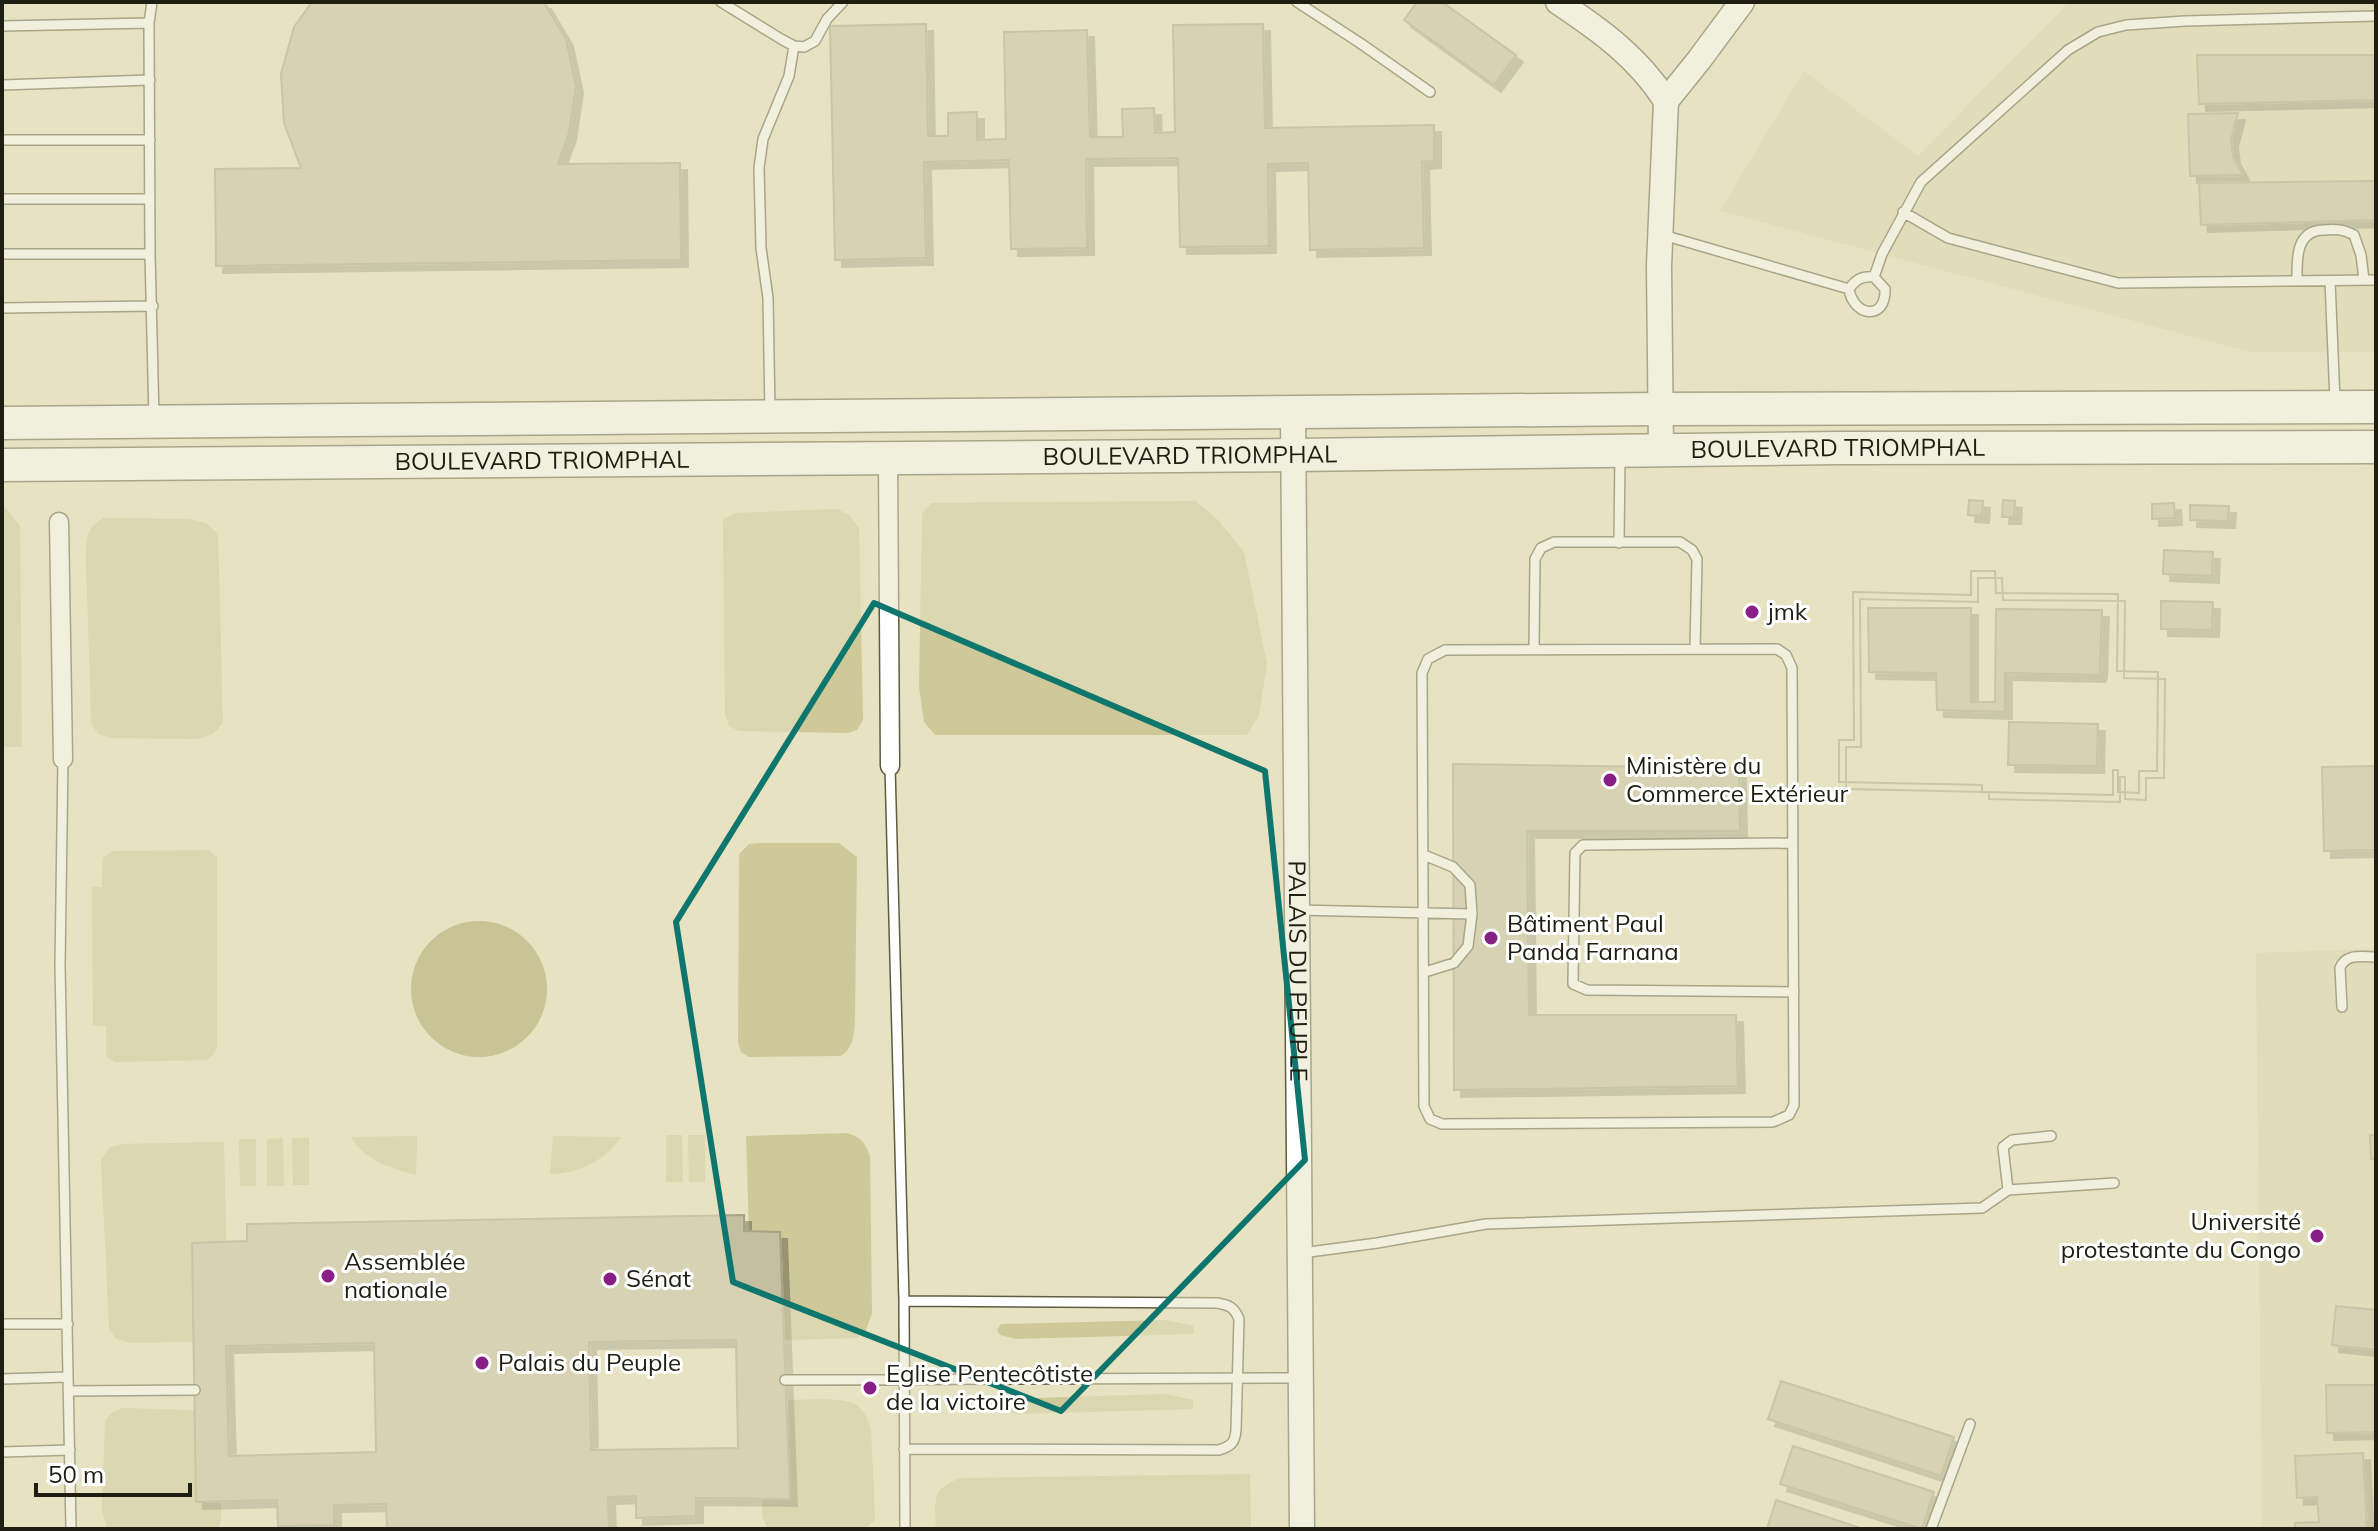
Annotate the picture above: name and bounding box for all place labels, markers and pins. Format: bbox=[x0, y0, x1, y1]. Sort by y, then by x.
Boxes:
place label: jmk bbox=[1766, 596, 1808, 626]
marker: jmk bbox=[1743, 603, 1761, 621]
place label: Ministère du Commerce Extérieur bbox=[1626, 750, 1849, 808]
marker: Ministère du Commerce Extérieur bbox=[1601, 771, 1619, 789]
place label: Bâtiment Paul Panda Farnana bbox=[1507, 908, 1679, 966]
marker: Bâtiment Paul Panda Farnana bbox=[1482, 929, 1500, 947]
place label: Université protestante du Congo bbox=[2061, 1206, 2301, 1264]
marker: Université protestante du Congo bbox=[2308, 1227, 2326, 1245]
place label: Assemblée nationale bbox=[344, 1246, 466, 1304]
place label: Sénat bbox=[626, 1263, 691, 1293]
marker: Assemblée nationale bbox=[319, 1267, 337, 1285]
marker: Sénat bbox=[601, 1270, 619, 1288]
place label: Palais du Peuple bbox=[498, 1347, 681, 1377]
marker: Palais du Peuple bbox=[473, 1354, 491, 1372]
place label: Eglise Pentecôtiste de la victoire bbox=[886, 1358, 1093, 1416]
marker: Eglise Pentecôtiste de la victoire bbox=[861, 1379, 879, 1397]

